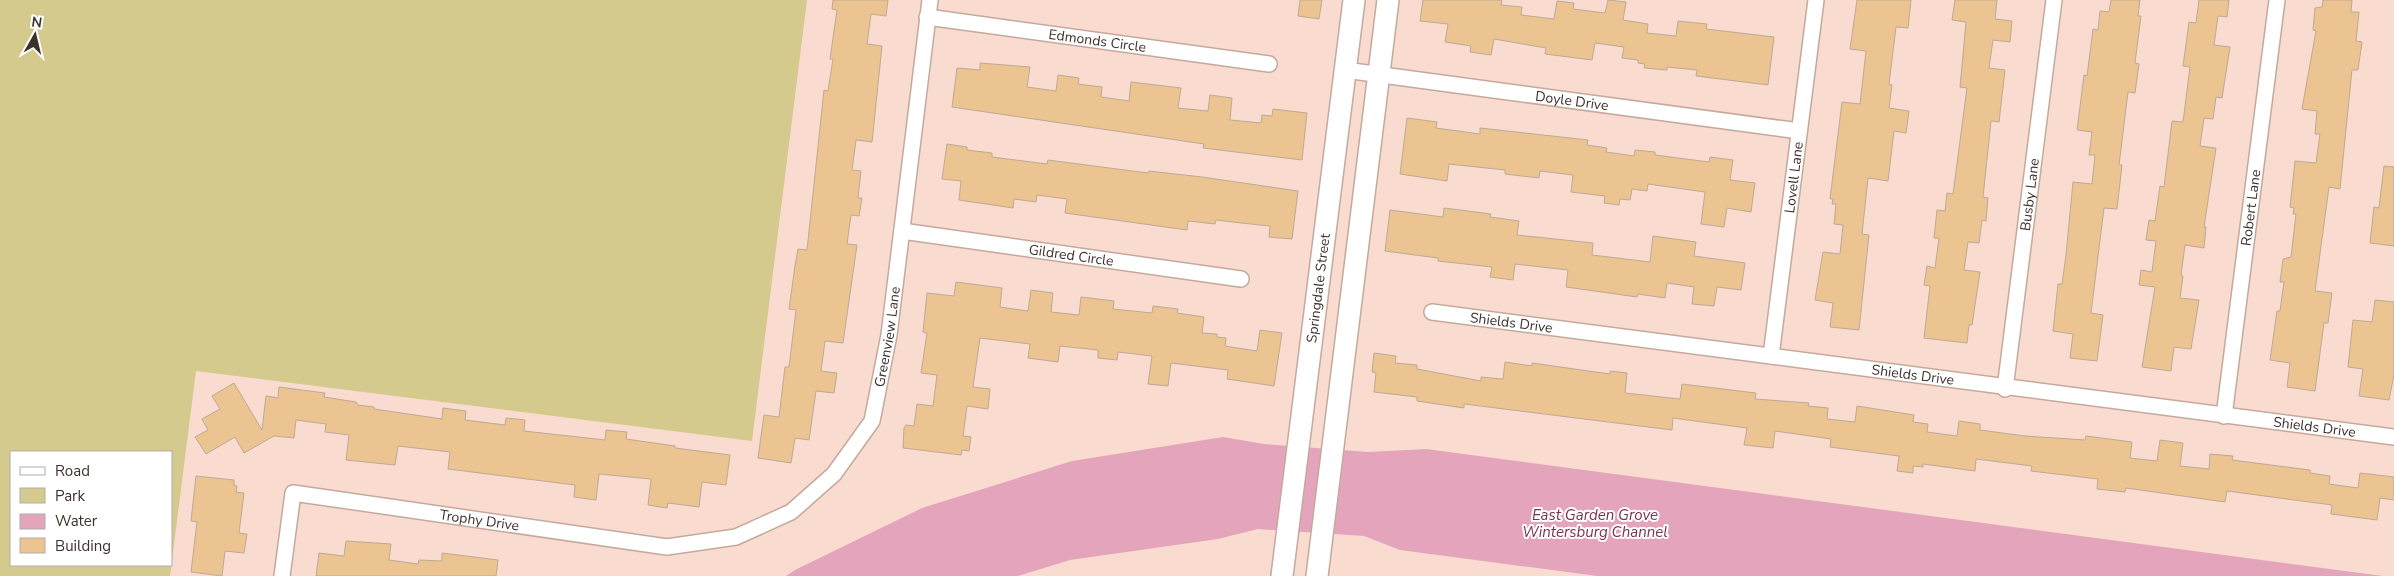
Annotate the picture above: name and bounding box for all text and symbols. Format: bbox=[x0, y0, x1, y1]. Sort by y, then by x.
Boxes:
north arrow bbox=[10, 10, 60, 60]
text: N bbox=[30, 12, 43, 33]
street label: Edmonds Circle bbox=[1047, 24, 1147, 57]
street label: Doyle Drive bbox=[1534, 86, 1610, 115]
street label: Lovell Lane bbox=[1780, 140, 1808, 214]
street label: Busby Lane bbox=[2015, 157, 2044, 232]
street label: Robert Lane bbox=[2236, 168, 2265, 247]
street label: Springdale Street bbox=[1302, 232, 1334, 344]
street label: Gildred Circle bbox=[1028, 240, 1115, 270]
street label: Greenview Lane bbox=[869, 285, 904, 389]
street label: Shields Drive bbox=[1469, 308, 1554, 337]
street label: Shields Drive bbox=[1871, 360, 1955, 389]
street label: Shields Drive bbox=[2272, 412, 2357, 441]
legend bbox=[10, 451, 172, 566]
text: Road bbox=[55, 461, 90, 481]
text: Park bbox=[55, 486, 85, 506]
street label: Trophy Drive bbox=[438, 505, 520, 535]
water label: East Garden Grove Wintersburg Channel bbox=[1522, 505, 1668, 542]
text: Water bbox=[55, 511, 98, 531]
text: Building bbox=[55, 536, 111, 556]

